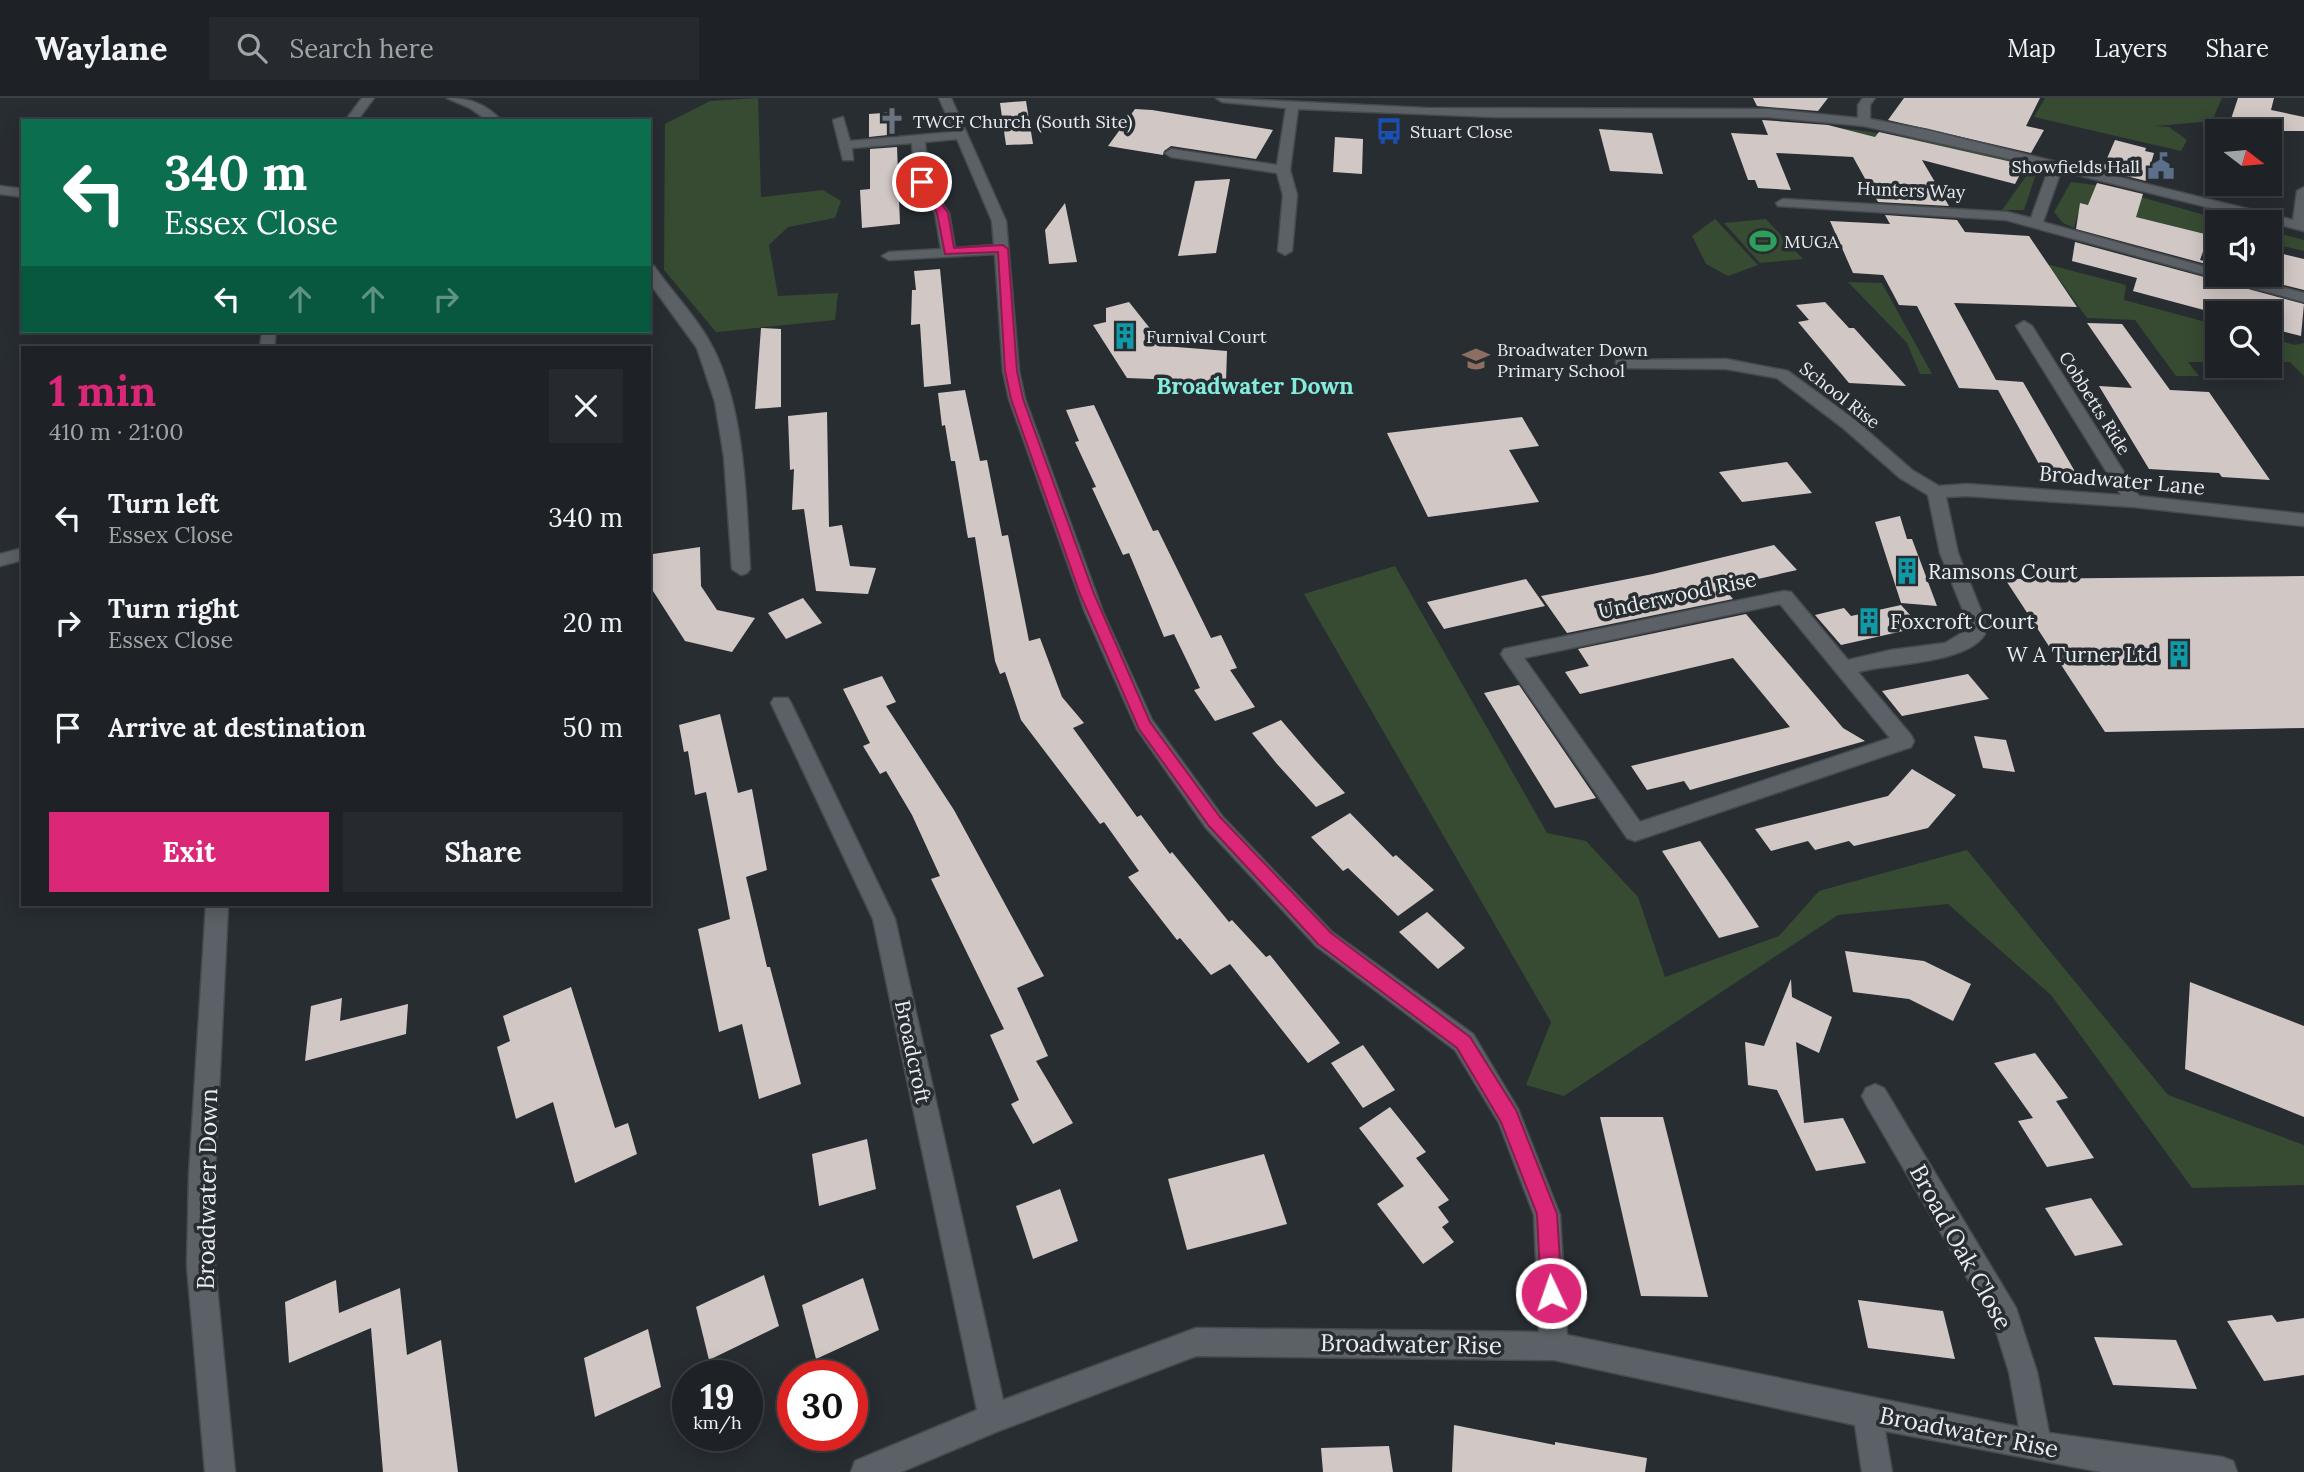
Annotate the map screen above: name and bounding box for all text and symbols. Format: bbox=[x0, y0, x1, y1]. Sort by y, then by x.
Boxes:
search box bbox=[209, 17, 699, 80]
text: Waylane bbox=[35, 27, 167, 69]
icon: search bbox=[233, 29, 271, 67]
text: Search here bbox=[289, 32, 434, 65]
text: Map bbox=[2007, 33, 2056, 64]
text: Layers bbox=[2094, 33, 2167, 64]
text: Share bbox=[2205, 33, 2269, 64]
church icon: TWCF Church (South Site) bbox=[877, 106, 907, 136]
place label: TWCF Church (South Site) bbox=[913, 110, 1133, 133]
bus stop icon: Stuart Close bbox=[1374, 116, 1404, 146]
north arrow bbox=[2205, 119, 2282, 196]
map controls bbox=[2205, 119, 2282, 378]
place label: Stuart Close bbox=[1410, 120, 1513, 143]
text: 340 m bbox=[164, 141, 307, 203]
icon: left bbox=[49, 147, 140, 238]
public building icon: Showfields Hall bbox=[2146, 151, 2176, 181]
pin bbox=[892, 152, 952, 212]
place label: Showfields Hall bbox=[2012, 155, 2140, 178]
icon: arrive bbox=[903, 163, 941, 201]
street label: Hunters Way bbox=[1856, 177, 1966, 203]
text: Essex Close bbox=[164, 202, 338, 243]
button: sound bbox=[2205, 210, 2282, 287]
sports icon: MUGA bbox=[1748, 226, 1778, 256]
place label: MUGA bbox=[1784, 230, 1840, 253]
icon: left bbox=[208, 280, 246, 318]
icon: ahead bbox=[281, 280, 319, 318]
icon: ahead bbox=[354, 280, 392, 318]
icon: right bbox=[427, 280, 465, 318]
button: search bbox=[2205, 301, 2282, 378]
building icon: Furnival Court bbox=[1110, 321, 1140, 351]
place label: Furnival Court bbox=[1146, 325, 1267, 348]
place label: Broadwater Down Primary School bbox=[1497, 338, 1648, 382]
school or university icon: Broadwater Down Primary School bbox=[1461, 344, 1491, 374]
street label: Cobbetts Ride bbox=[2054, 347, 2136, 459]
street label: School Rise bbox=[1795, 356, 1885, 434]
text: 1 min bbox=[49, 364, 156, 418]
button: close bbox=[549, 369, 623, 443]
district label: Broadwater Down bbox=[1156, 371, 1354, 400]
text: 410 m · 21:00 bbox=[49, 417, 184, 446]
street label: Broadwater Lane bbox=[2038, 459, 2206, 501]
text: Turn left bbox=[108, 487, 219, 520]
icon: left bbox=[49, 499, 87, 537]
text: 340 m bbox=[548, 501, 623, 534]
text: Essex Close bbox=[108, 520, 233, 549]
building icon: Ramsons Court bbox=[1892, 556, 1922, 586]
place label: Ramsons Court bbox=[1928, 558, 2079, 585]
street label: Underwood Rise bbox=[1595, 565, 1759, 625]
text: Turn right bbox=[108, 592, 239, 625]
icon: right bbox=[49, 604, 87, 642]
text: 20 m bbox=[563, 606, 623, 639]
building icon: Foxcroft Court bbox=[1854, 606, 1884, 636]
place label: Foxcroft Court bbox=[1890, 608, 2035, 635]
text: Essex Close bbox=[108, 625, 233, 654]
building icon: W A Turner Ltd bbox=[2164, 639, 2194, 669]
place label: W A Turner Ltd bbox=[2007, 641, 2158, 668]
icon: arrive bbox=[49, 709, 87, 747]
text: Arrive at destination bbox=[108, 711, 366, 744]
text: 50 m bbox=[563, 711, 623, 744]
button: Exit bbox=[49, 812, 329, 892]
button: Share bbox=[343, 812, 623, 892]
street label: Broadcroft bbox=[889, 998, 937, 1107]
street label: Broadwater Down bbox=[190, 1088, 224, 1290]
street label: Broad Oak Close bbox=[1903, 1159, 2019, 1335]
position arrow bbox=[1514, 1256, 1588, 1330]
street label: Broadwater Rise bbox=[1320, 1327, 1502, 1361]
speed limit sign: 30 bbox=[777, 1360, 868, 1451]
text: 19 bbox=[700, 1374, 735, 1419]
street label: Broadwater Rise bbox=[1877, 1399, 2061, 1465]
text: km/h bbox=[693, 1411, 742, 1434]

